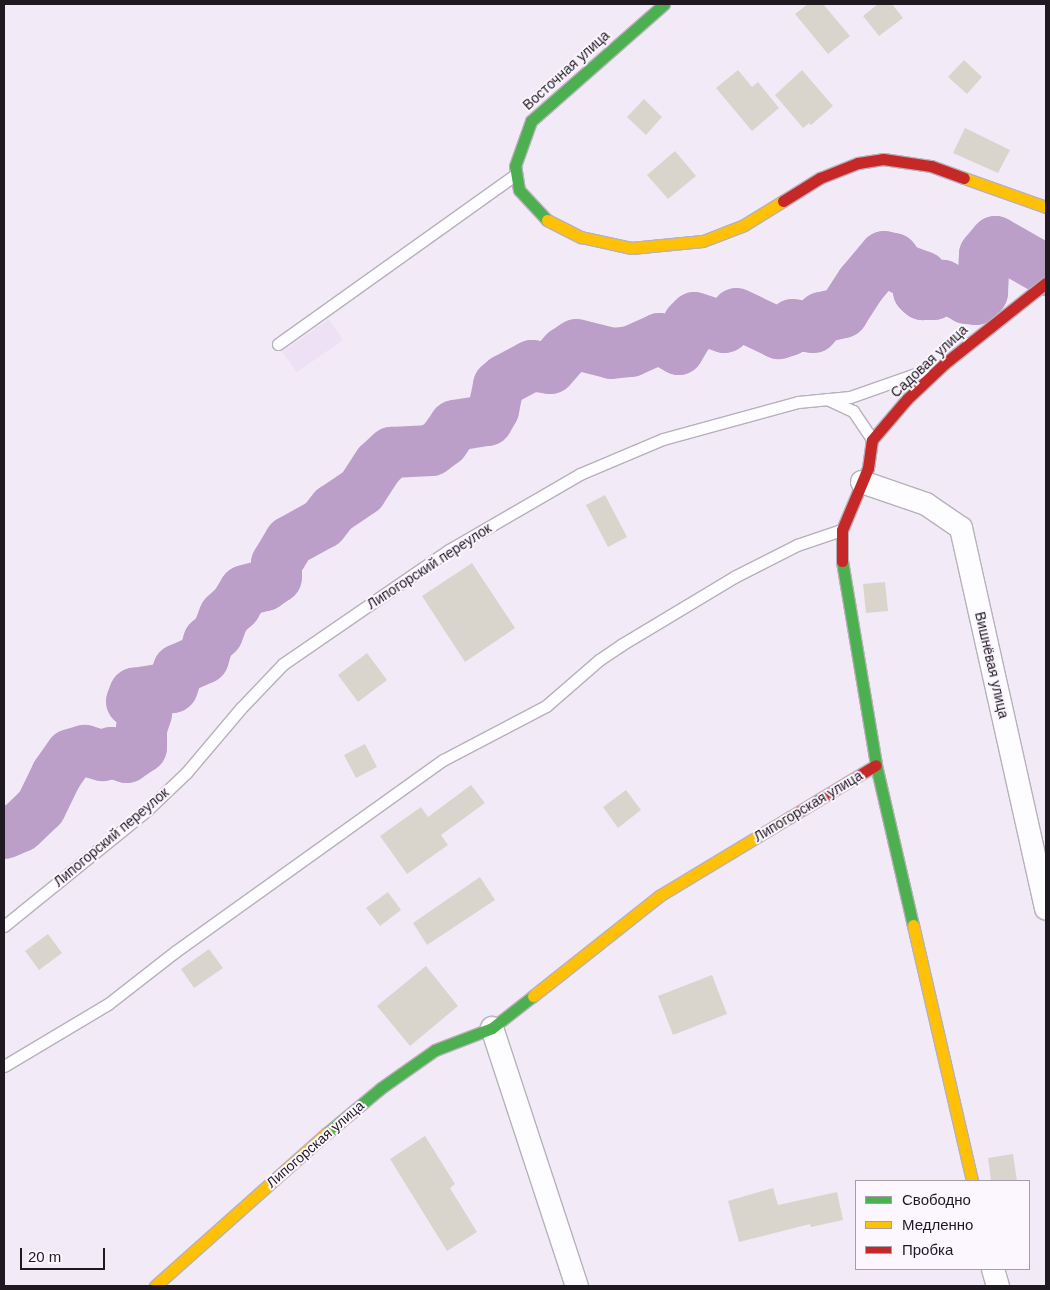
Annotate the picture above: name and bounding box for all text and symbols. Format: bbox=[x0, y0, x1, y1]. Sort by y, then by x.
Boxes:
street label: Восточная улица bbox=[519, 27, 613, 113]
street label: Садовая улица bbox=[887, 321, 971, 401]
street label: Липогорский переулок bbox=[364, 519, 494, 613]
street label: Вишнёвая улица bbox=[972, 610, 1012, 720]
street label: Липогорская улица bbox=[751, 767, 865, 845]
street label: Липогорский переулок bbox=[50, 784, 172, 890]
street label: Липогорская улица bbox=[263, 1097, 367, 1191]
legend bbox=[855, 1180, 1030, 1270]
text: Свободно bbox=[902, 1191, 971, 1208]
text: Медленно bbox=[902, 1216, 973, 1233]
scale bar bbox=[22, 1238, 108, 1270]
text: Пробка bbox=[902, 1241, 953, 1258]
text: 20 m bbox=[28, 1248, 61, 1265]

